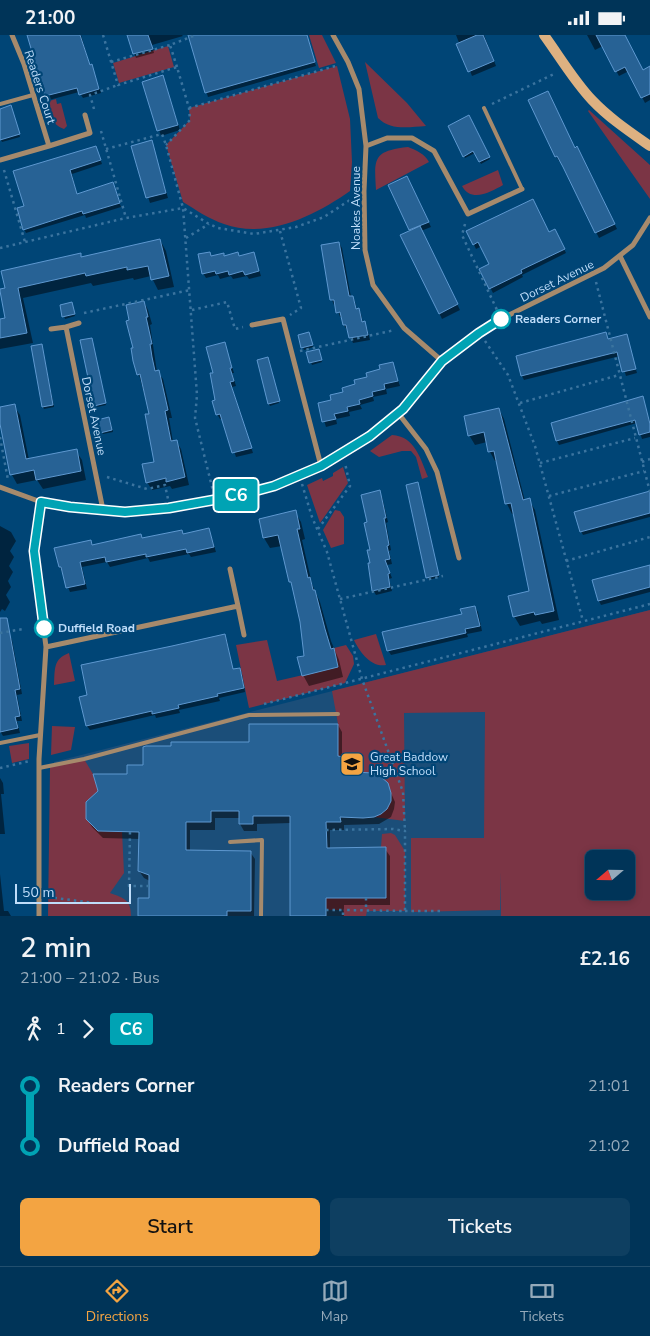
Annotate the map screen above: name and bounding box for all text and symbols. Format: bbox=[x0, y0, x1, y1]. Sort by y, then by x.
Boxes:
text: 21:00 bbox=[25, 5, 75, 31]
street label: Readers Court bbox=[20, 48, 60, 127]
street label: Noakes Avenue bbox=[348, 166, 364, 250]
street label: Dorset Avenue bbox=[517, 256, 597, 306]
marker: Readers Corner bbox=[491, 309, 511, 329]
place label: Readers Corner bbox=[515, 311, 601, 327]
street label: Dorset Avenue bbox=[78, 375, 110, 457]
line badge: C6 bbox=[214, 479, 258, 511]
text: C6 bbox=[224, 483, 248, 507]
marker: Duffield Road bbox=[34, 618, 54, 638]
place label: Duffield Road bbox=[58, 620, 135, 636]
place label: Great Baddow High School bbox=[370, 749, 448, 779]
school or university icon: Great Baddow High School bbox=[339, 751, 365, 777]
north arrow bbox=[585, 850, 635, 900]
map controls bbox=[585, 850, 635, 900]
scale bar bbox=[15, 881, 131, 904]
text: 50 m bbox=[22, 883, 54, 902]
text: 2 min bbox=[20, 929, 91, 967]
text: £2.16 bbox=[580, 946, 630, 972]
text: 21:00 – 21:02 · Bus bbox=[20, 967, 160, 989]
icon: walk bbox=[20, 1015, 48, 1043]
icon: forward bbox=[74, 1015, 102, 1043]
text: C6 bbox=[120, 1017, 143, 1041]
text: 1 bbox=[56, 1018, 66, 1040]
text: Readers Corner bbox=[58, 1073, 194, 1099]
text: 21:01 bbox=[588, 1075, 630, 1097]
text: Duffield Road bbox=[58, 1133, 180, 1159]
text: 21:02 bbox=[588, 1135, 630, 1157]
button: Start bbox=[20, 1198, 320, 1256]
button: Tickets bbox=[330, 1198, 630, 1256]
tab: Directions bbox=[86, 1277, 149, 1326]
tab: Map bbox=[321, 1277, 349, 1326]
tab: Tickets bbox=[520, 1277, 564, 1326]

